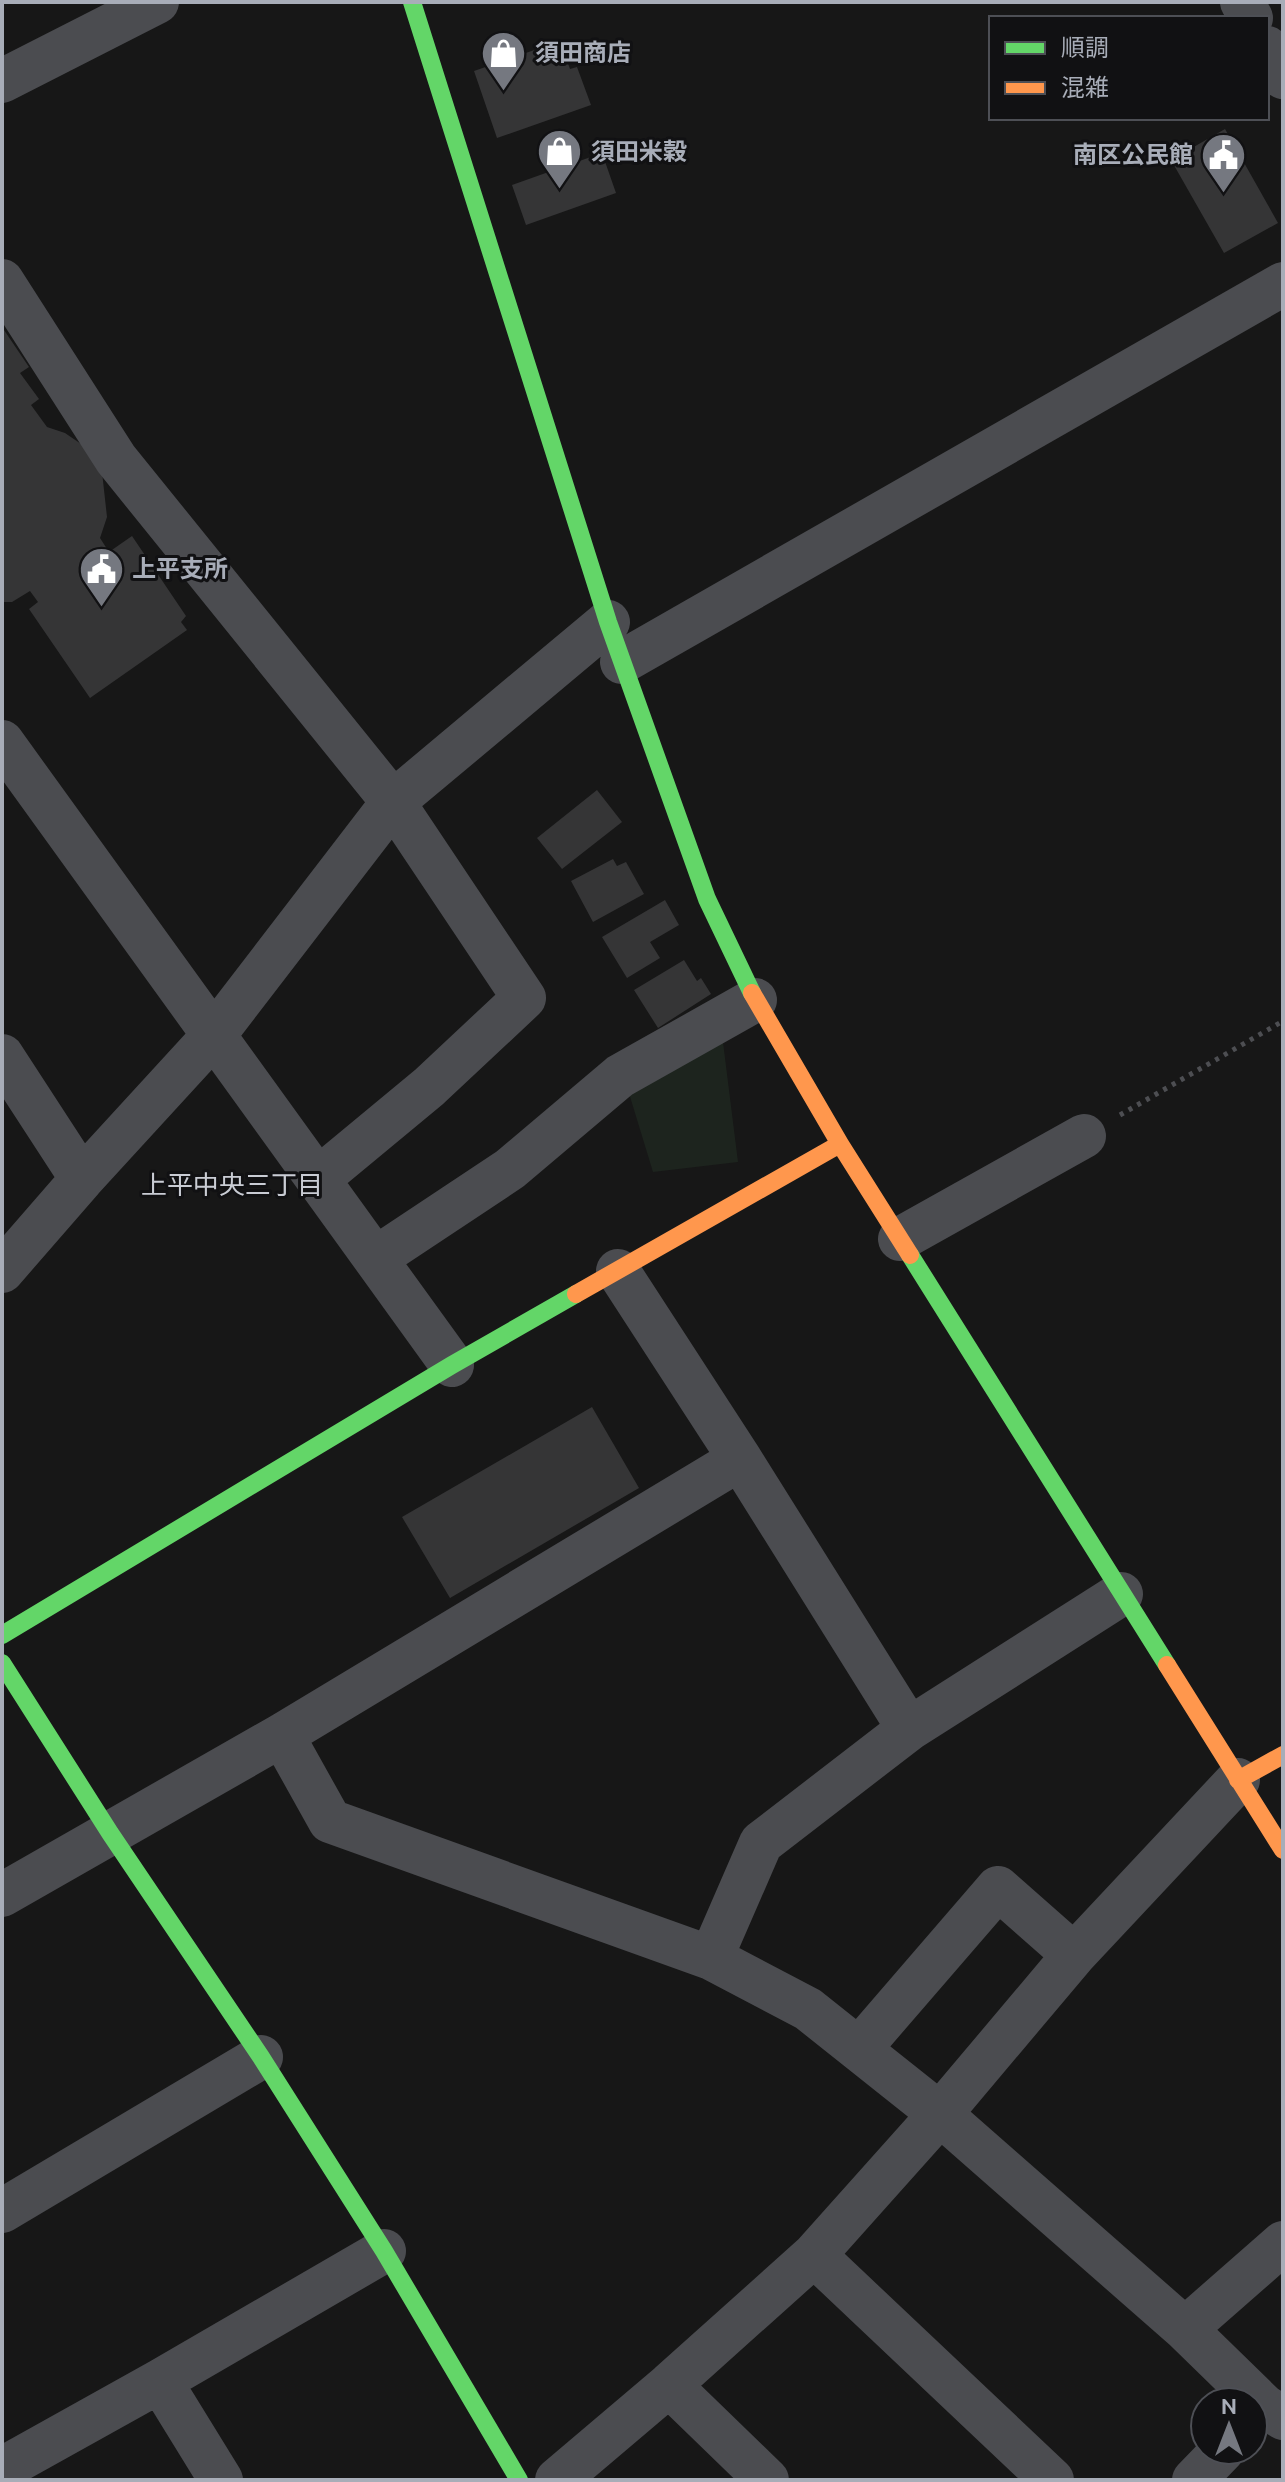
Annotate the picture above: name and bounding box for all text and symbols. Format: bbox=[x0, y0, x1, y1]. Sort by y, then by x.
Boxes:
legend bbox=[989, 16, 1269, 120]
shop icon: 須田商店 bbox=[480, 29, 528, 92]
text: 順調 bbox=[1061, 34, 1109, 61]
place label: 須田商店 bbox=[535, 39, 631, 66]
text: 混雑 bbox=[1061, 74, 1109, 101]
shop icon: 須田米穀 bbox=[536, 128, 584, 191]
public building icon: 南区公民館 bbox=[1200, 131, 1248, 194]
place label: 須田米穀 bbox=[591, 138, 687, 165]
place label: 南区公民館 bbox=[1073, 141, 1193, 168]
public building icon: 上平支所 bbox=[77, 545, 125, 608]
place label: 上平支所 bbox=[132, 555, 228, 582]
district label: 上平中央三丁目 bbox=[141, 1170, 323, 1199]
north arrow bbox=[1189, 2386, 1269, 2466]
text: N bbox=[1221, 2393, 1237, 2418]

